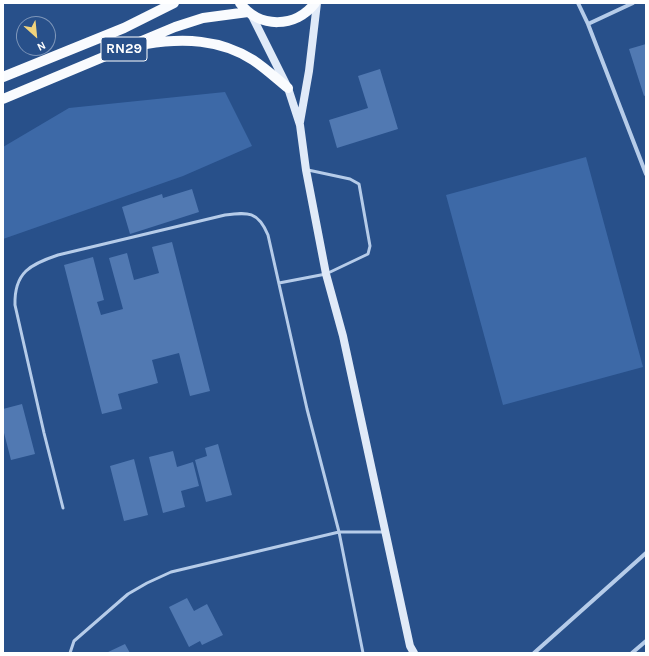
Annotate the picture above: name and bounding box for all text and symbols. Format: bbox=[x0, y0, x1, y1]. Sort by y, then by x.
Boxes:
north arrow bbox=[16, 16, 56, 56]
road number: RN29 bbox=[101, 37, 147, 61]
text: N bbox=[35, 39, 48, 54]

